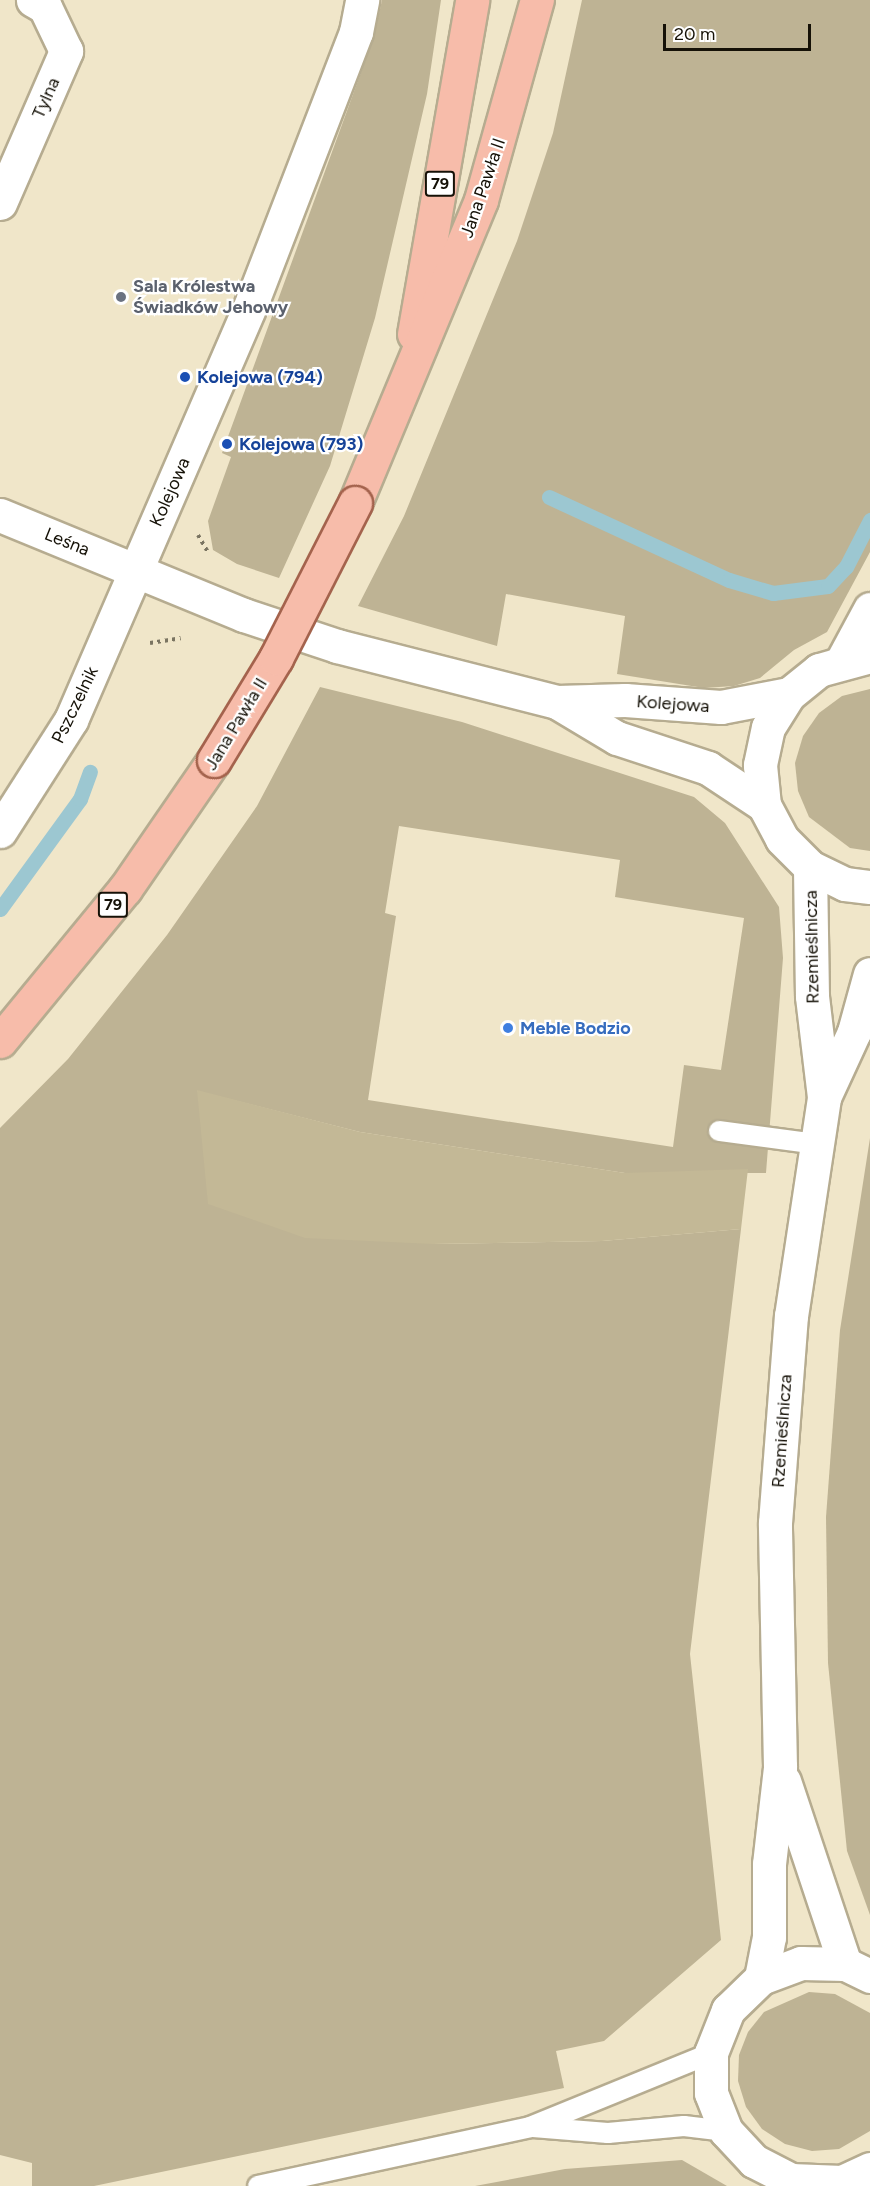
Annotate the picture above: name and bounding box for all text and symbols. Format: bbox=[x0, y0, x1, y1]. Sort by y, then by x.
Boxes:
scale bar bbox=[666, 12, 814, 50]
text: 20 m bbox=[674, 23, 715, 45]
street label: Tylna bbox=[28, 74, 64, 122]
street label: Jana Pawła II bbox=[456, 135, 510, 241]
road number: 79 bbox=[424, 171, 456, 197]
place label: Sala Królestwa Świadków Jehowy bbox=[133, 276, 288, 318]
marker: Sala Królestwa Świadków Jehowy bbox=[114, 290, 128, 304]
place label: Kolejowa (794) bbox=[197, 366, 323, 388]
marker: Kolejowa (794) bbox=[178, 370, 192, 384]
place label: Kolejowa (793) bbox=[239, 433, 363, 455]
marker: Kolejowa (793) bbox=[220, 437, 234, 451]
street label: Kolejowa bbox=[145, 454, 195, 530]
street label: Leśna bbox=[41, 523, 93, 561]
street label: Pszczelnik bbox=[47, 663, 103, 747]
street label: Jana Pawła II bbox=[200, 674, 272, 774]
street label: Kolejowa bbox=[636, 691, 710, 717]
street label: Rzemieślnicza bbox=[800, 890, 824, 1004]
road number: 79 bbox=[96, 892, 130, 918]
place label: Meble Bodzio bbox=[520, 1017, 631, 1039]
marker: Meble Bodzio bbox=[501, 1021, 515, 1035]
street label: Rzemieślnicza bbox=[767, 1374, 797, 1488]

